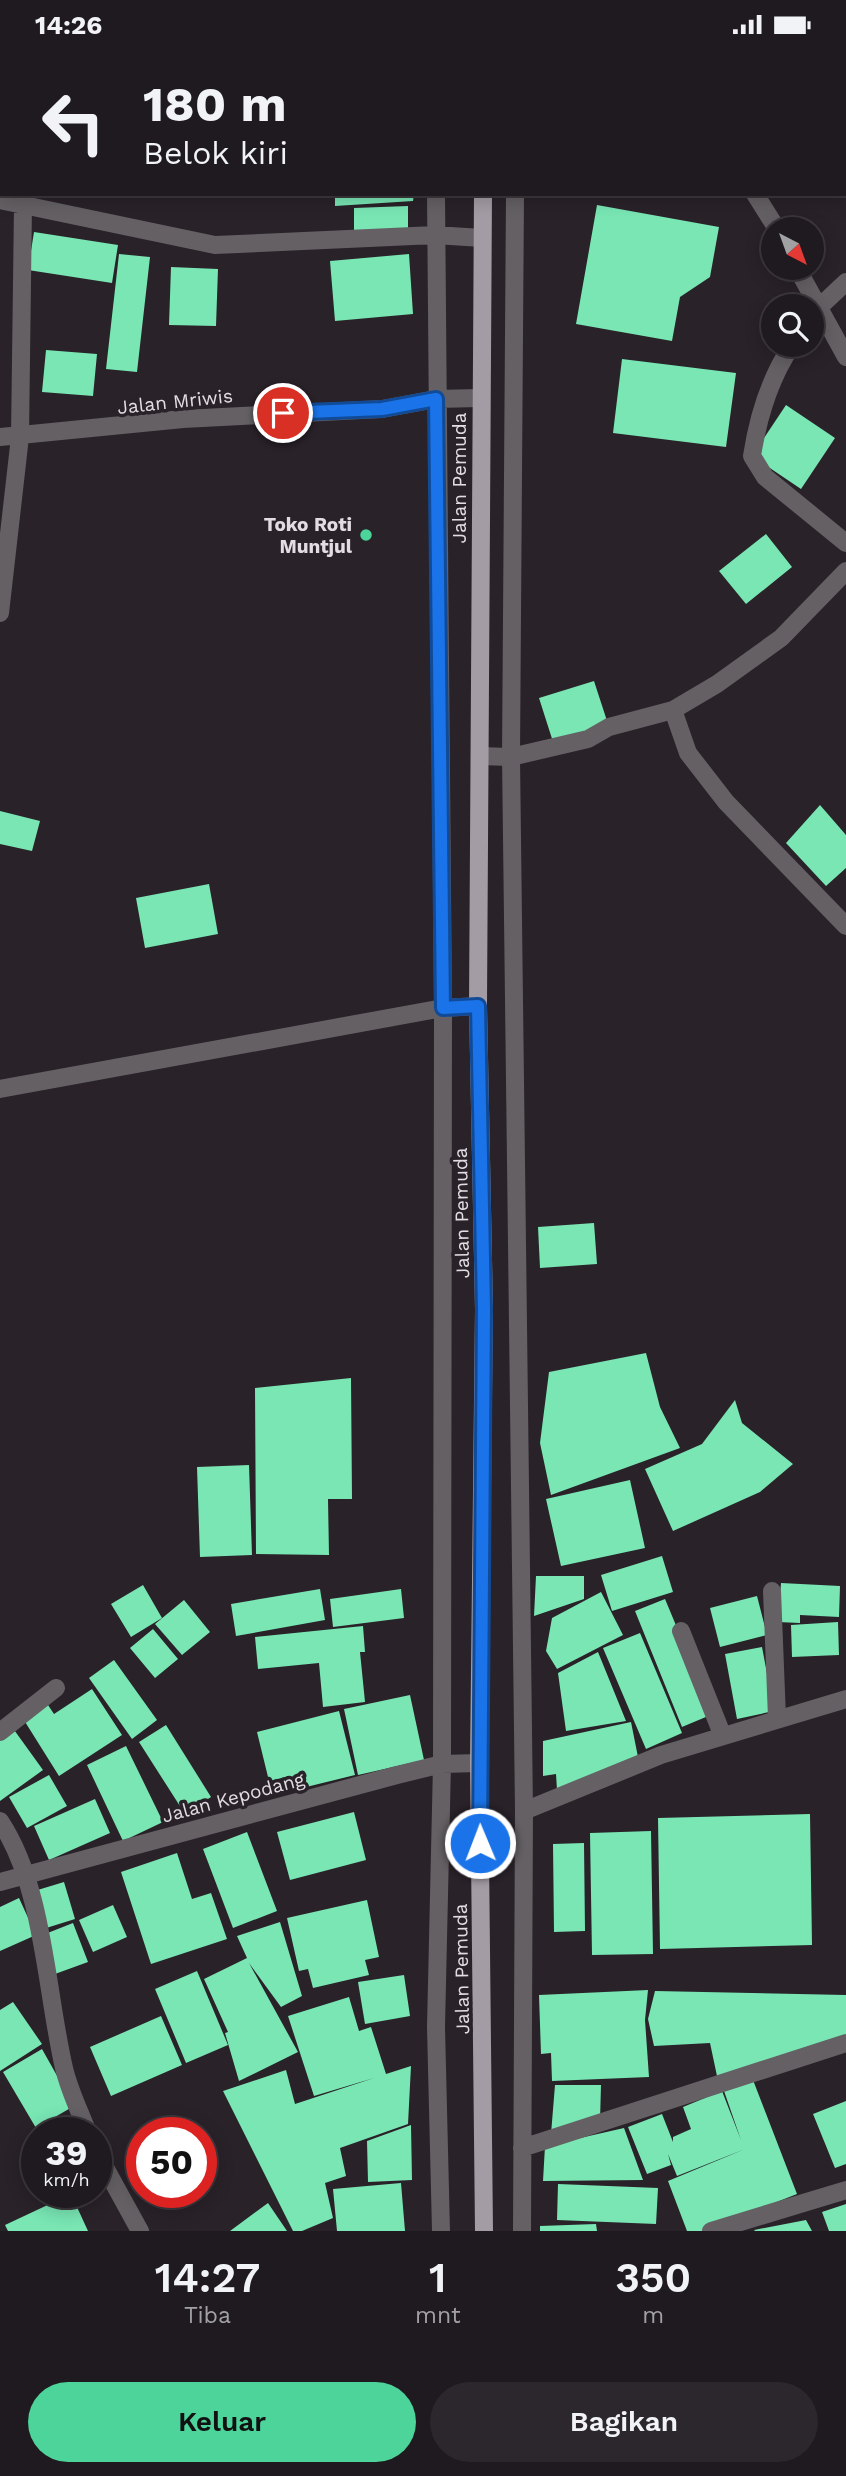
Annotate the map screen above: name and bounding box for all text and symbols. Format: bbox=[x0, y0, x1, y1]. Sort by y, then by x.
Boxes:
text: 14:26 bbox=[35, 10, 102, 40]
text: 180 m bbox=[143, 75, 287, 133]
icon: left bbox=[28, 77, 119, 168]
text: Belok kiri bbox=[143, 134, 288, 172]
north arrow bbox=[761, 217, 824, 280]
map controls bbox=[761, 217, 824, 357]
button: search bbox=[761, 294, 824, 357]
pin bbox=[253, 383, 313, 443]
street label: Jalan Mriwis bbox=[116, 384, 234, 419]
icon: arrive bbox=[264, 394, 302, 432]
street label: Jalan Pemuda bbox=[448, 412, 471, 543]
place label: Toko Roti Muntjul bbox=[264, 513, 353, 558]
marker: Toko Roti Muntjul bbox=[358, 527, 374, 543]
street label: Jalan Pemuda bbox=[449, 1147, 474, 1279]
street label: Jalan Kepodang bbox=[159, 1767, 308, 1828]
position arrow bbox=[443, 1806, 517, 1880]
street label: Jalan Pemuda bbox=[449, 1903, 474, 2035]
speed limit sign: 50 bbox=[126, 2117, 217, 2208]
text: 39 bbox=[45, 2132, 88, 2174]
text: km/h bbox=[43, 2169, 90, 2190]
text: 14:27 bbox=[155, 2253, 260, 2302]
text: 1 bbox=[429, 2253, 447, 2302]
text: 350 bbox=[615, 2253, 691, 2302]
text: Tiba bbox=[184, 2302, 231, 2329]
text: mnt bbox=[415, 2302, 461, 2329]
text: m bbox=[642, 2302, 664, 2329]
button: Keluar bbox=[28, 2382, 416, 2462]
button: Bagikan bbox=[430, 2382, 818, 2462]

